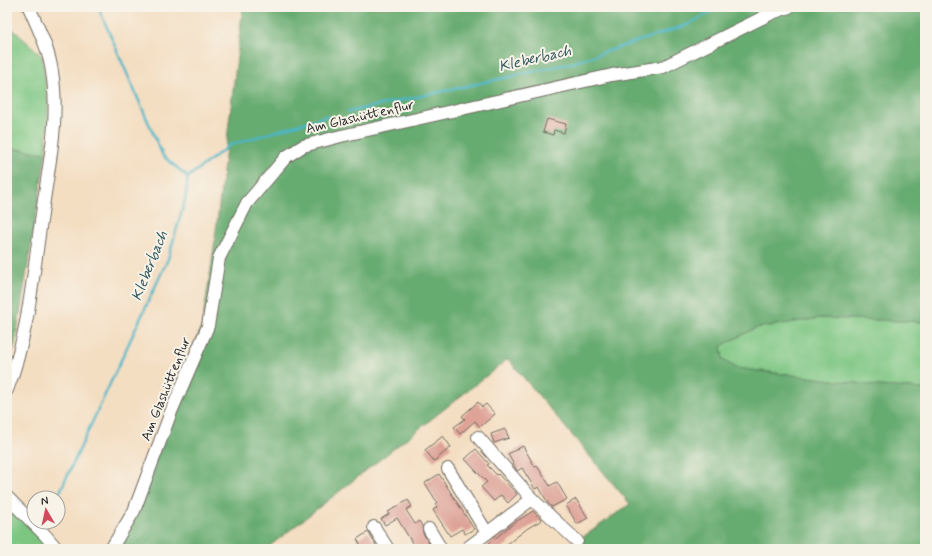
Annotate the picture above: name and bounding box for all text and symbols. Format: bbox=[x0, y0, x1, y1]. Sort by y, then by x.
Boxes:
water label: Kleberbach bbox=[497, 41, 573, 77]
street label: Am Glashüttenflur bbox=[304, 96, 416, 138]
water label: Kleberbach bbox=[127, 228, 173, 304]
street label: Am Glashüttenflur bbox=[137, 334, 195, 444]
north arrow bbox=[26, 490, 66, 530]
text: N bbox=[40, 494, 49, 509]

